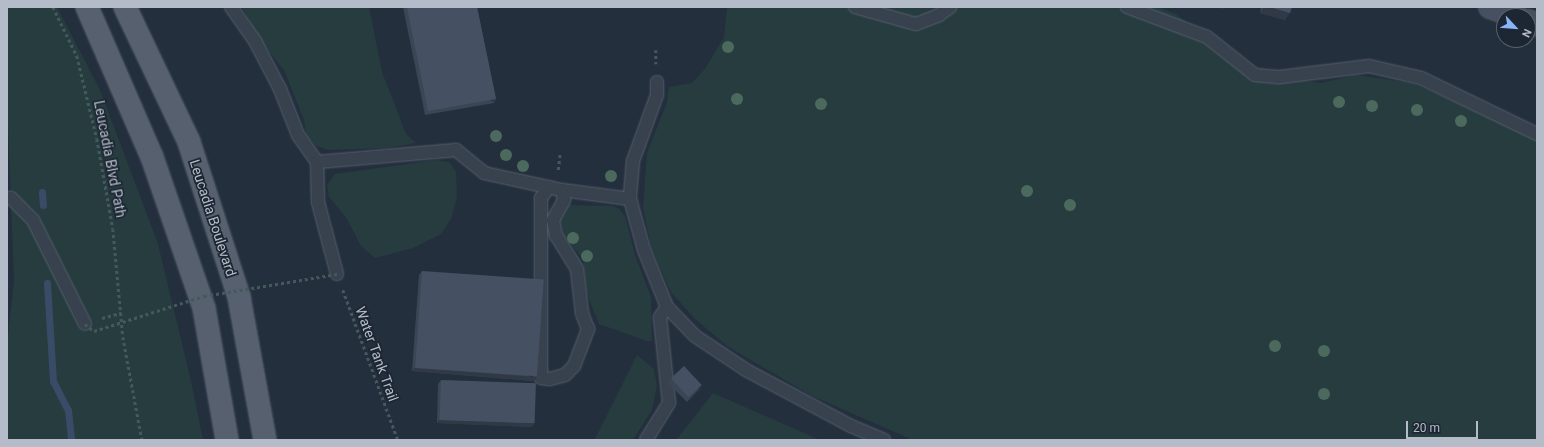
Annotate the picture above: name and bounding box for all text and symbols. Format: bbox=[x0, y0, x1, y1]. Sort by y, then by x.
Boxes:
north arrow bbox=[1496, 8, 1536, 48]
text: N bbox=[1519, 27, 1534, 39]
street label: Leucadia Blvd Path bbox=[90, 99, 130, 219]
street label: Leucadia Boulevard bbox=[186, 157, 240, 279]
street label: Water Tank Trail bbox=[352, 304, 402, 404]
scale bar bbox=[1408, 413, 1480, 439]
text: 20 m bbox=[1413, 421, 1440, 435]

